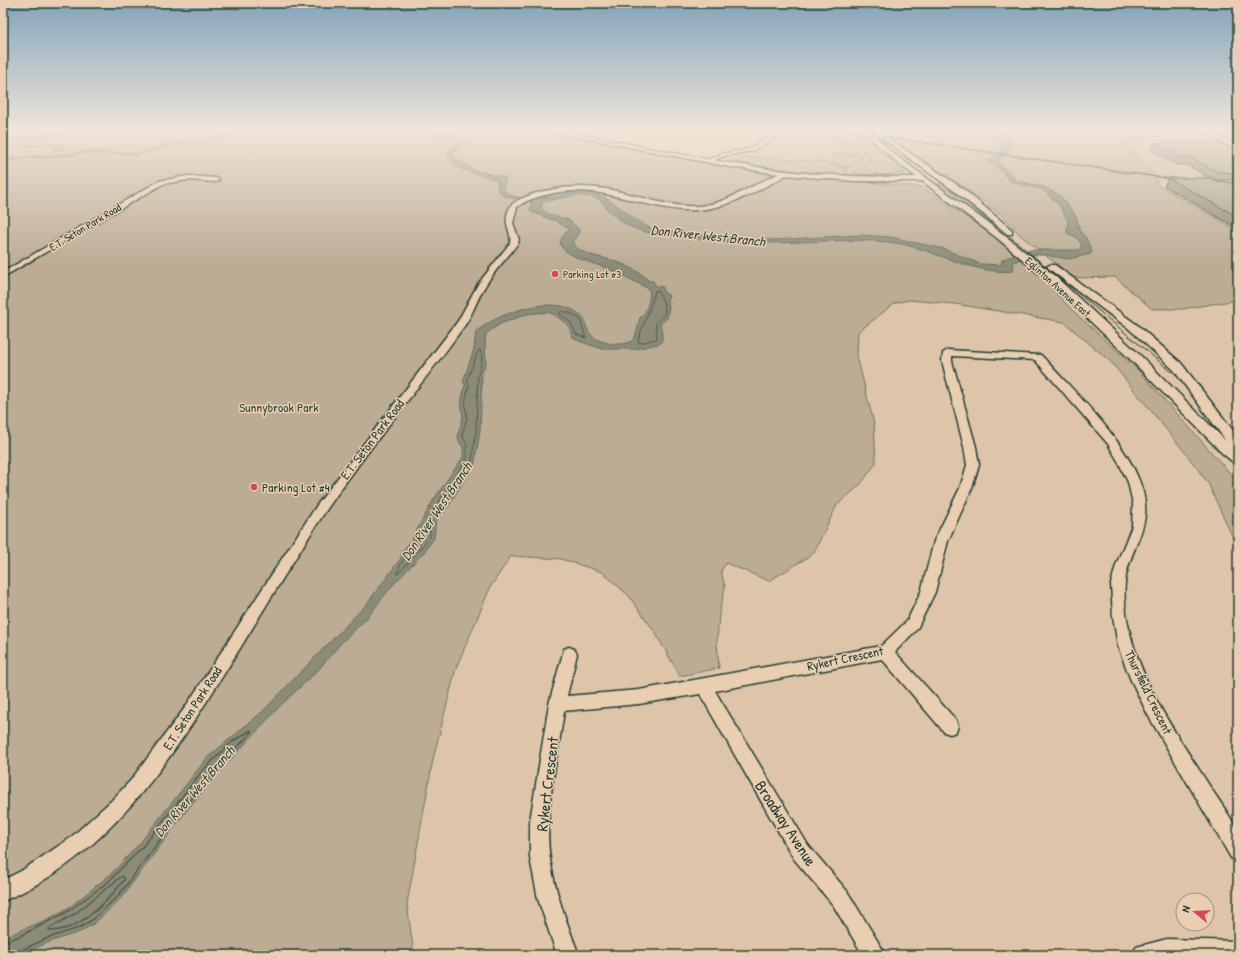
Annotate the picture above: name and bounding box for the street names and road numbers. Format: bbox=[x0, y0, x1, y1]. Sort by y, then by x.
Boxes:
street label: E.T. Seton Park Road bbox=[47, 200, 124, 254]
street label: Eglinton Avenue East bbox=[1022, 254, 1094, 320]
street label: E.T. Seton Park Road bbox=[336, 395, 408, 483]
street label: Rykert Crescent bbox=[805, 641, 885, 675]
street label: Thursfield Crescent bbox=[1121, 647, 1177, 738]
street label: E.T. Seton Park Road bbox=[158, 663, 226, 753]
street label: Rykert Crescent bbox=[530, 735, 564, 833]
street label: Broadway Avenue bbox=[750, 776, 822, 871]

